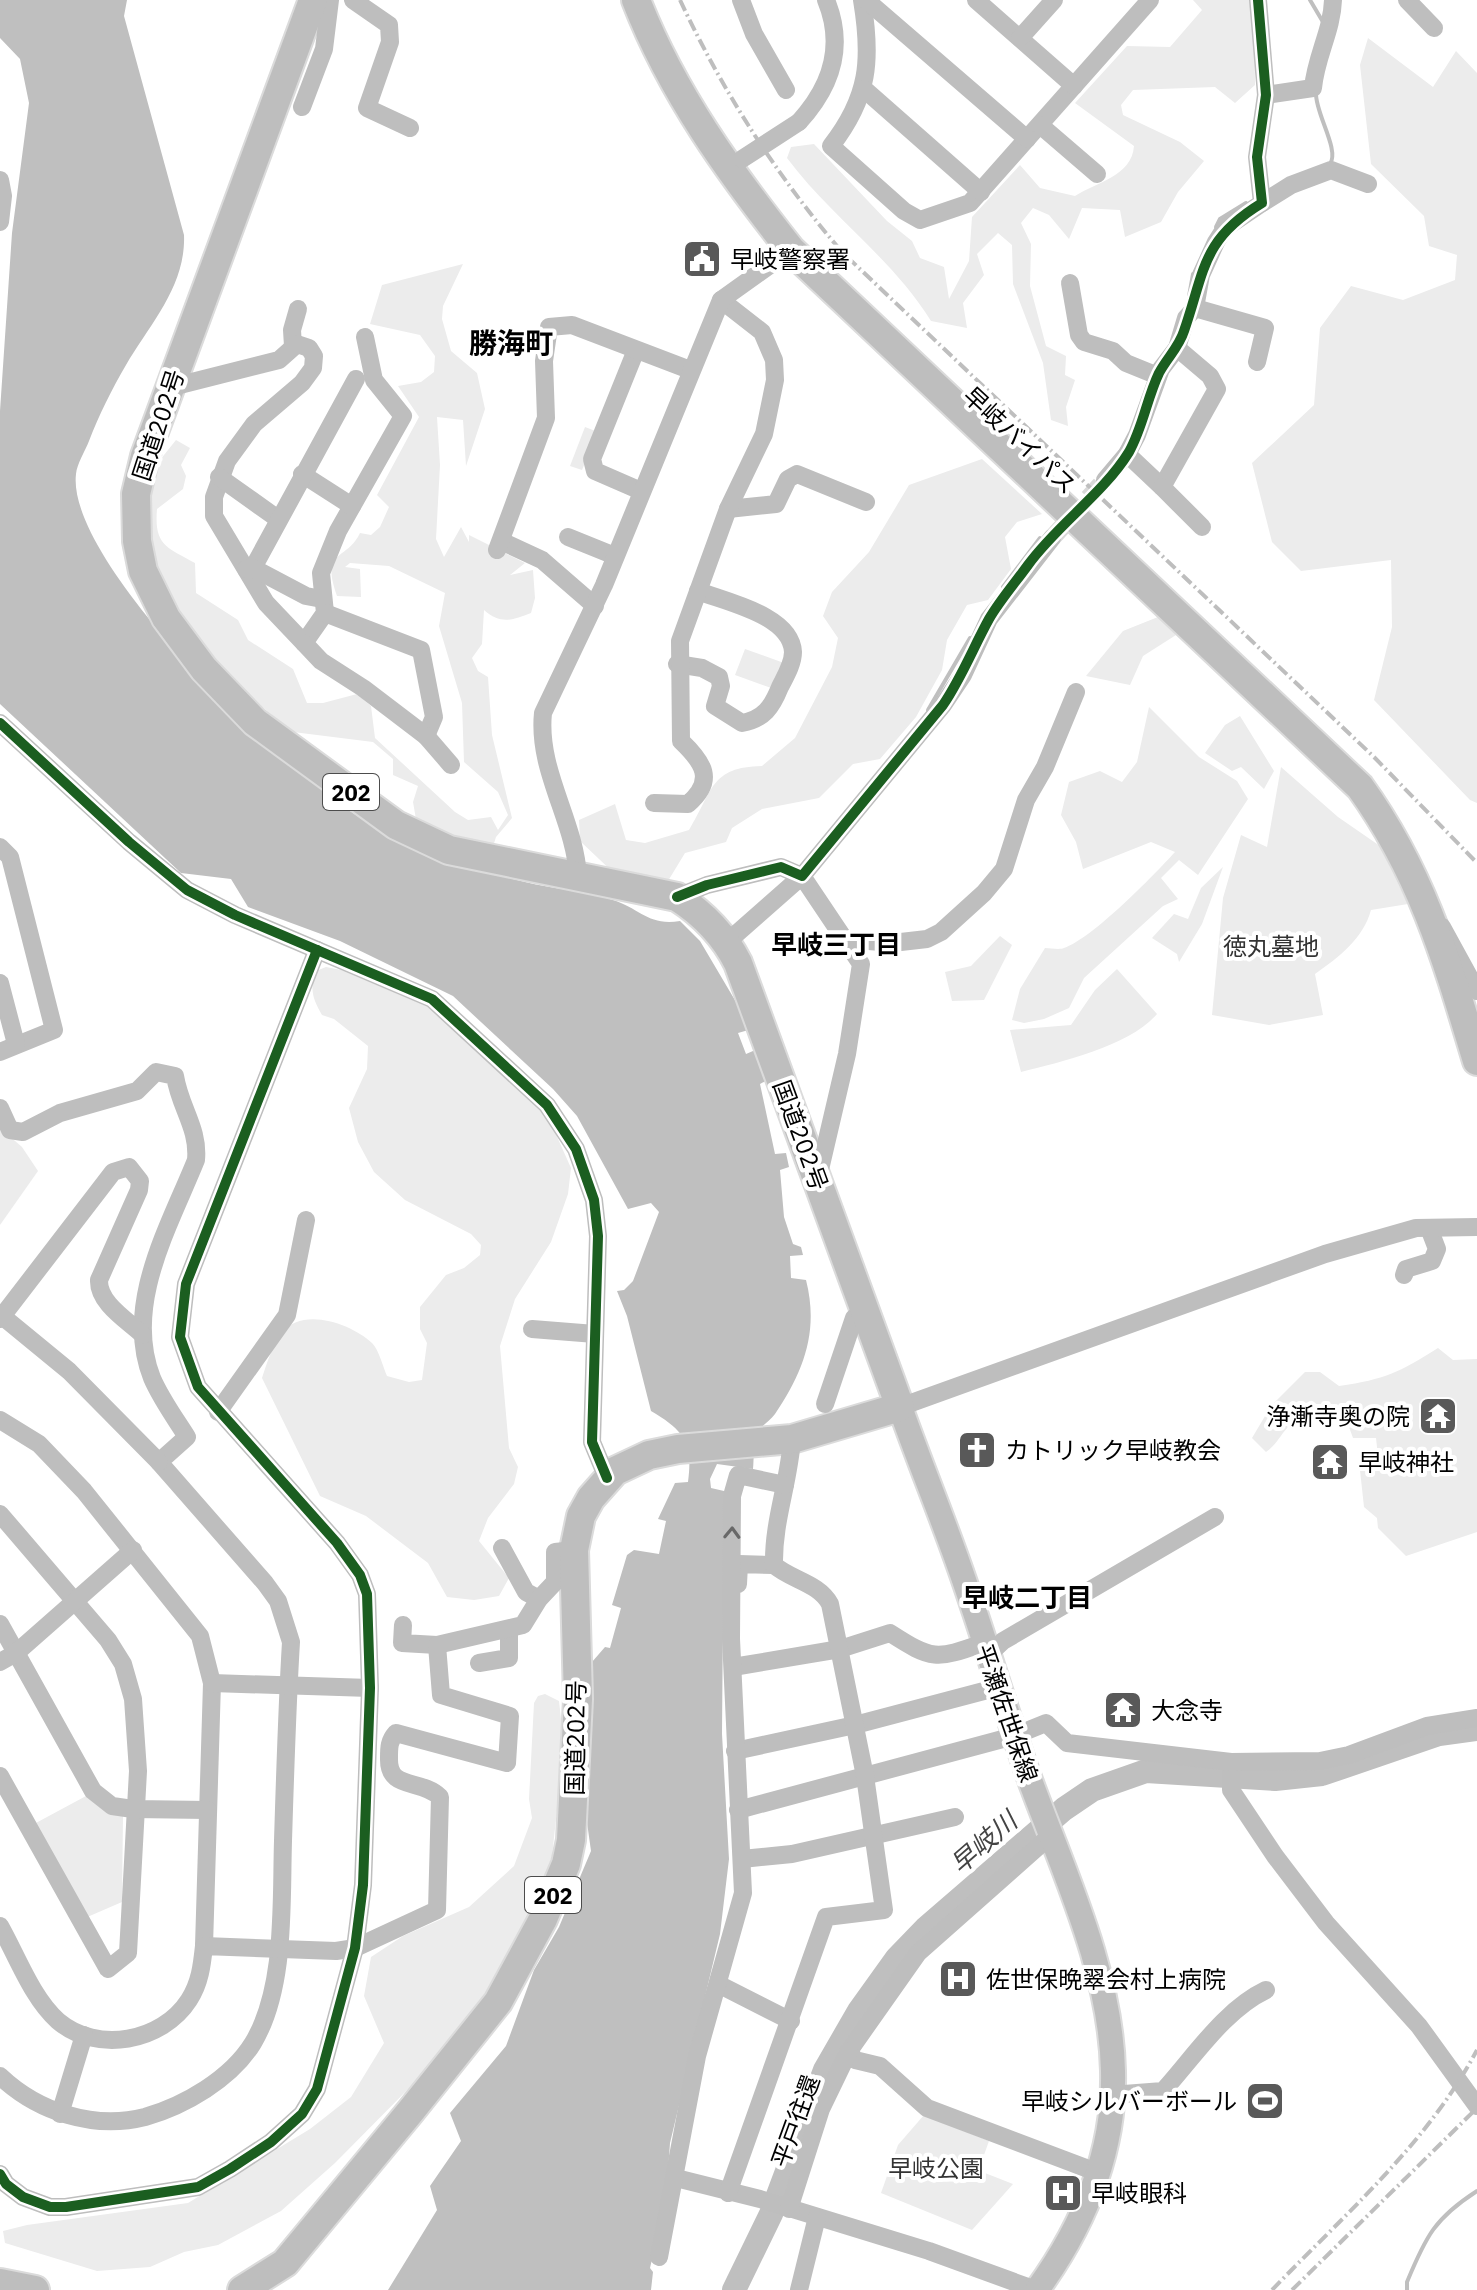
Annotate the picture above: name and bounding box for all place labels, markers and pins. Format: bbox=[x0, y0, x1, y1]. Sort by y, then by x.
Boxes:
public building icon: 早岐警察署 bbox=[681, 238, 723, 280]
place label: 早岐警察署 bbox=[730, 243, 850, 275]
temple icon: 浄漸寺奥の院 bbox=[1417, 1395, 1459, 1437]
place label: 浄漸寺奥の院 bbox=[1266, 1400, 1410, 1432]
church icon: カトリック早岐教会 bbox=[956, 1429, 998, 1471]
place label: カトリック早岐教会 bbox=[1005, 1434, 1221, 1466]
temple icon: 早岐神社 bbox=[1309, 1441, 1351, 1483]
place label: 早岐神社 bbox=[1358, 1446, 1454, 1478]
temple icon: 大念寺 bbox=[1102, 1689, 1144, 1731]
place label: 大念寺 bbox=[1151, 1694, 1223, 1726]
hospital icon: 佐世保晩翠会村上病院 bbox=[937, 1958, 979, 2000]
place label: 佐世保晩翠会村上病院 bbox=[986, 1963, 1226, 1995]
sports icon: 早岐シルバーボール bbox=[1244, 2080, 1286, 2122]
place label: 早岐シルバーボール bbox=[1021, 2085, 1237, 2117]
hospital icon: 早岐眼科 bbox=[1042, 2172, 1084, 2214]
place label: 早岐眼科 bbox=[1091, 2177, 1187, 2209]

